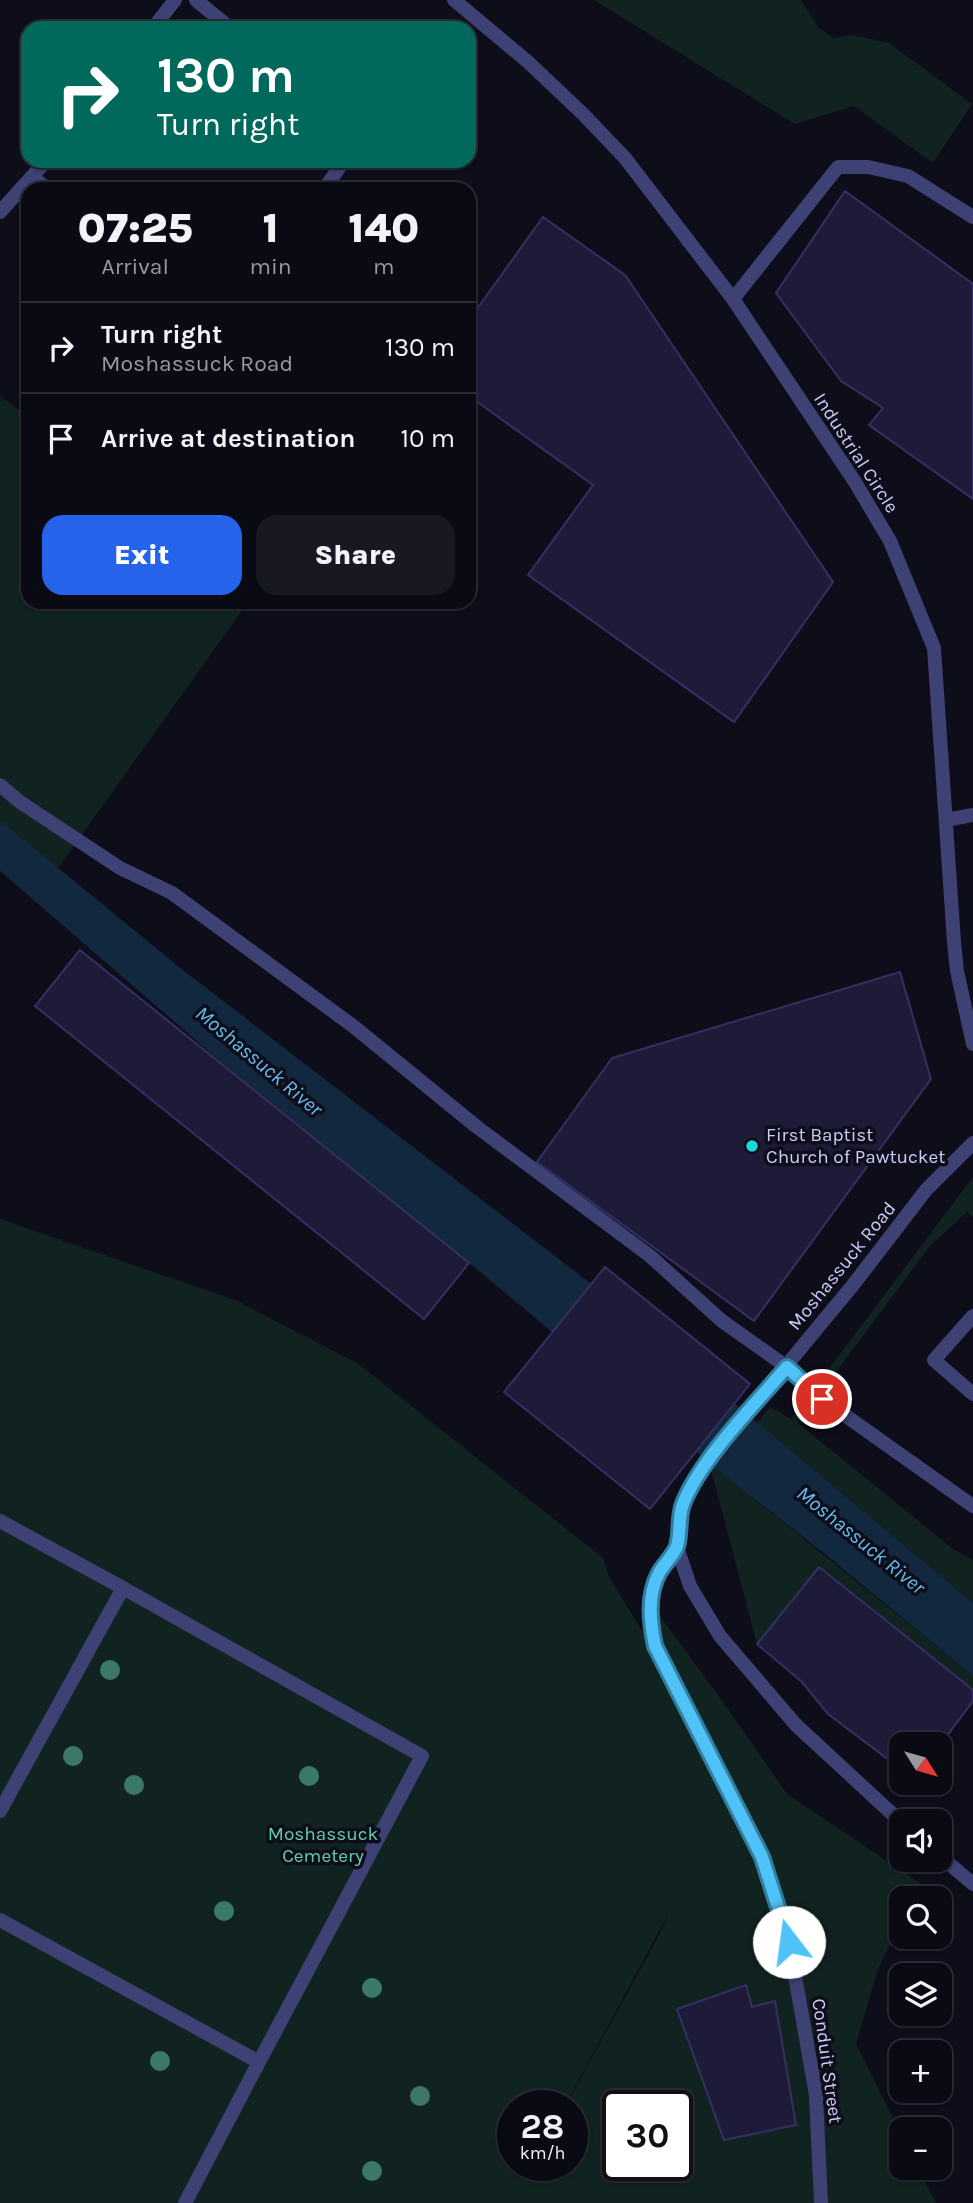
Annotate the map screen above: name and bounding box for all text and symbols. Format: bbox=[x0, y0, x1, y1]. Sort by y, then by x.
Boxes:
text: 130 m bbox=[157, 47, 295, 104]
icon: right bbox=[42, 49, 133, 140]
text: Turn right bbox=[157, 106, 299, 143]
text: 07:25 bbox=[78, 203, 193, 253]
text: 1 bbox=[263, 203, 279, 253]
text: 140 bbox=[348, 203, 419, 253]
text: Arrival bbox=[102, 253, 169, 280]
text: min bbox=[249, 253, 292, 280]
text: m bbox=[373, 253, 395, 280]
text: Turn right bbox=[101, 319, 222, 350]
icon: right bbox=[42, 329, 80, 367]
text: 130 m bbox=[385, 332, 455, 363]
text: Moshassuck Road bbox=[101, 350, 293, 377]
street label: Industrial Circle bbox=[809, 389, 903, 517]
icon: arrive bbox=[42, 420, 80, 458]
text: Arrive at destination bbox=[101, 423, 355, 454]
text: 10 m bbox=[400, 423, 455, 454]
button: Exit bbox=[42, 515, 242, 595]
button: Share bbox=[256, 515, 455, 595]
water label: Moshassuck River bbox=[191, 1001, 328, 1122]
place label: First Baptist Church of Pawtucket bbox=[766, 1124, 945, 1168]
marker: First Baptist Church of Pawtucket bbox=[744, 1138, 760, 1154]
street label: Moshassuck Road bbox=[784, 1197, 900, 1335]
pin bbox=[792, 1369, 852, 1429]
icon: arrive bbox=[803, 1380, 841, 1418]
water label: Moshassuck River bbox=[792, 1481, 931, 1600]
north arrow bbox=[889, 1732, 952, 1796]
map controls bbox=[889, 1732, 952, 2180]
button: sound bbox=[889, 1809, 952, 1872]
park label: Moshassuck Cemetery bbox=[268, 1823, 378, 1867]
button: search bbox=[889, 1886, 952, 1949]
position arrow bbox=[752, 1905, 826, 1979]
button: layers bbox=[889, 1963, 952, 2026]
street label: Conduit Street bbox=[807, 1997, 847, 2125]
button: + bbox=[889, 2040, 952, 2103]
speed limit sign: 30 bbox=[602, 2090, 693, 2181]
text: 28 bbox=[521, 2106, 564, 2147]
button: − bbox=[889, 2117, 952, 2180]
text: km/h bbox=[520, 2142, 565, 2164]

